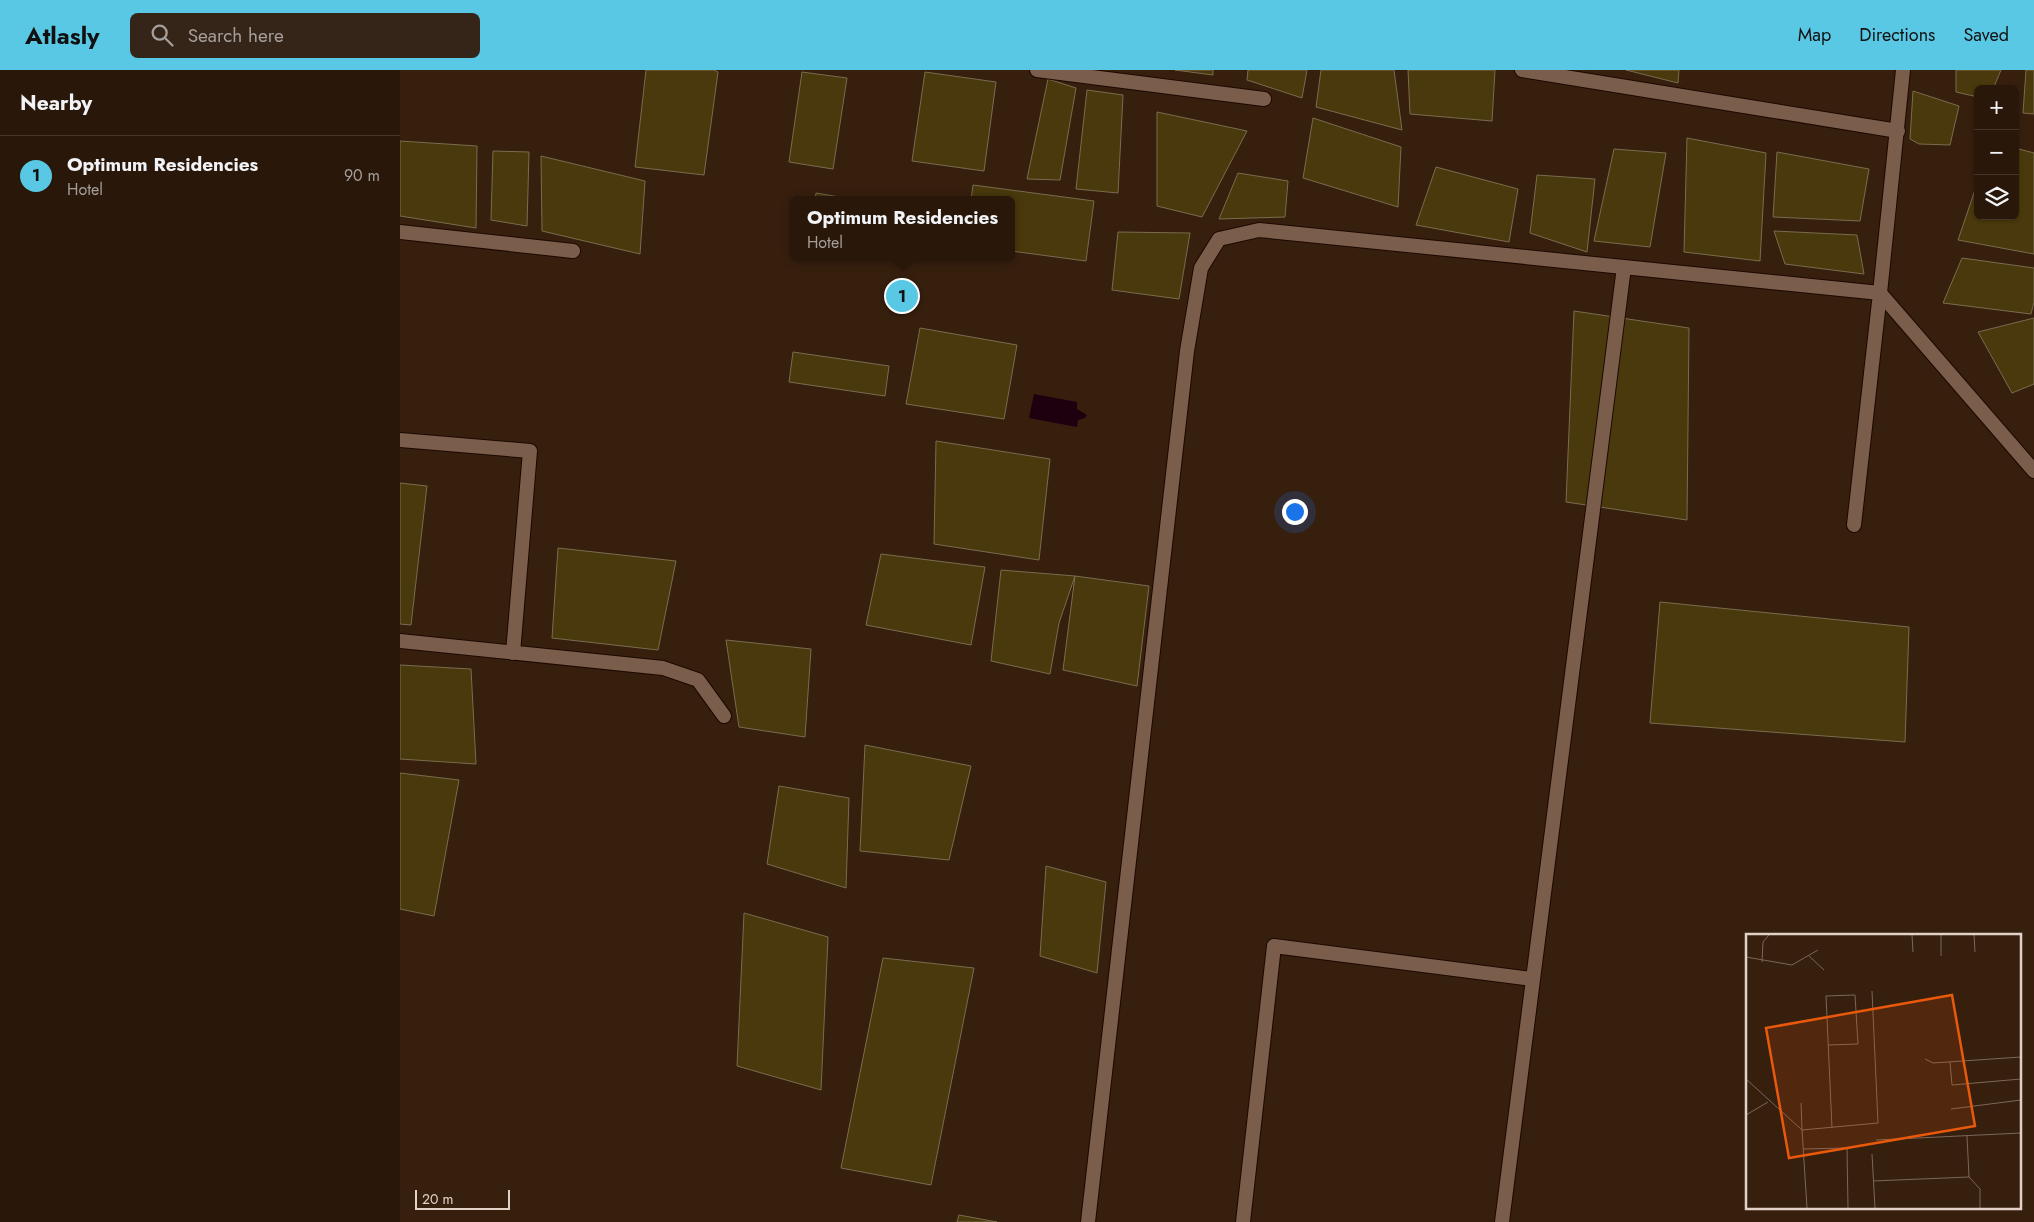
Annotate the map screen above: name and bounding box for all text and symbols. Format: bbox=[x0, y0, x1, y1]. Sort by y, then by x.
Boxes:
search box bbox=[130, 13, 480, 58]
text: Atlasly bbox=[25, 18, 100, 53]
icon: search bbox=[148, 21, 176, 49]
text: Search here bbox=[188, 22, 284, 49]
text: Map bbox=[1798, 22, 1831, 48]
text: Directions bbox=[1859, 22, 1935, 48]
text: Saved bbox=[1963, 22, 2009, 48]
map controls bbox=[1974, 85, 2019, 220]
button: + bbox=[1974, 85, 2019, 130]
text: Nearby bbox=[20, 88, 92, 118]
button: − bbox=[1974, 130, 2019, 175]
text: Optimum Residencies bbox=[67, 151, 258, 178]
text: 1 bbox=[32, 164, 40, 187]
text: 90 m bbox=[344, 164, 380, 187]
button: layers bbox=[1974, 175, 2019, 220]
text: Hotel bbox=[67, 178, 103, 201]
popup bbox=[790, 196, 1015, 261]
text: Optimum Residencies bbox=[807, 204, 998, 231]
text: Hotel bbox=[807, 231, 843, 254]
pin: 1 bbox=[886, 277, 918, 315]
your location bbox=[1282, 499, 1308, 525]
inset map bbox=[1746, 934, 2022, 1210]
scale bar bbox=[415, 1187, 510, 1210]
text: 20 m bbox=[422, 1189, 454, 1209]

